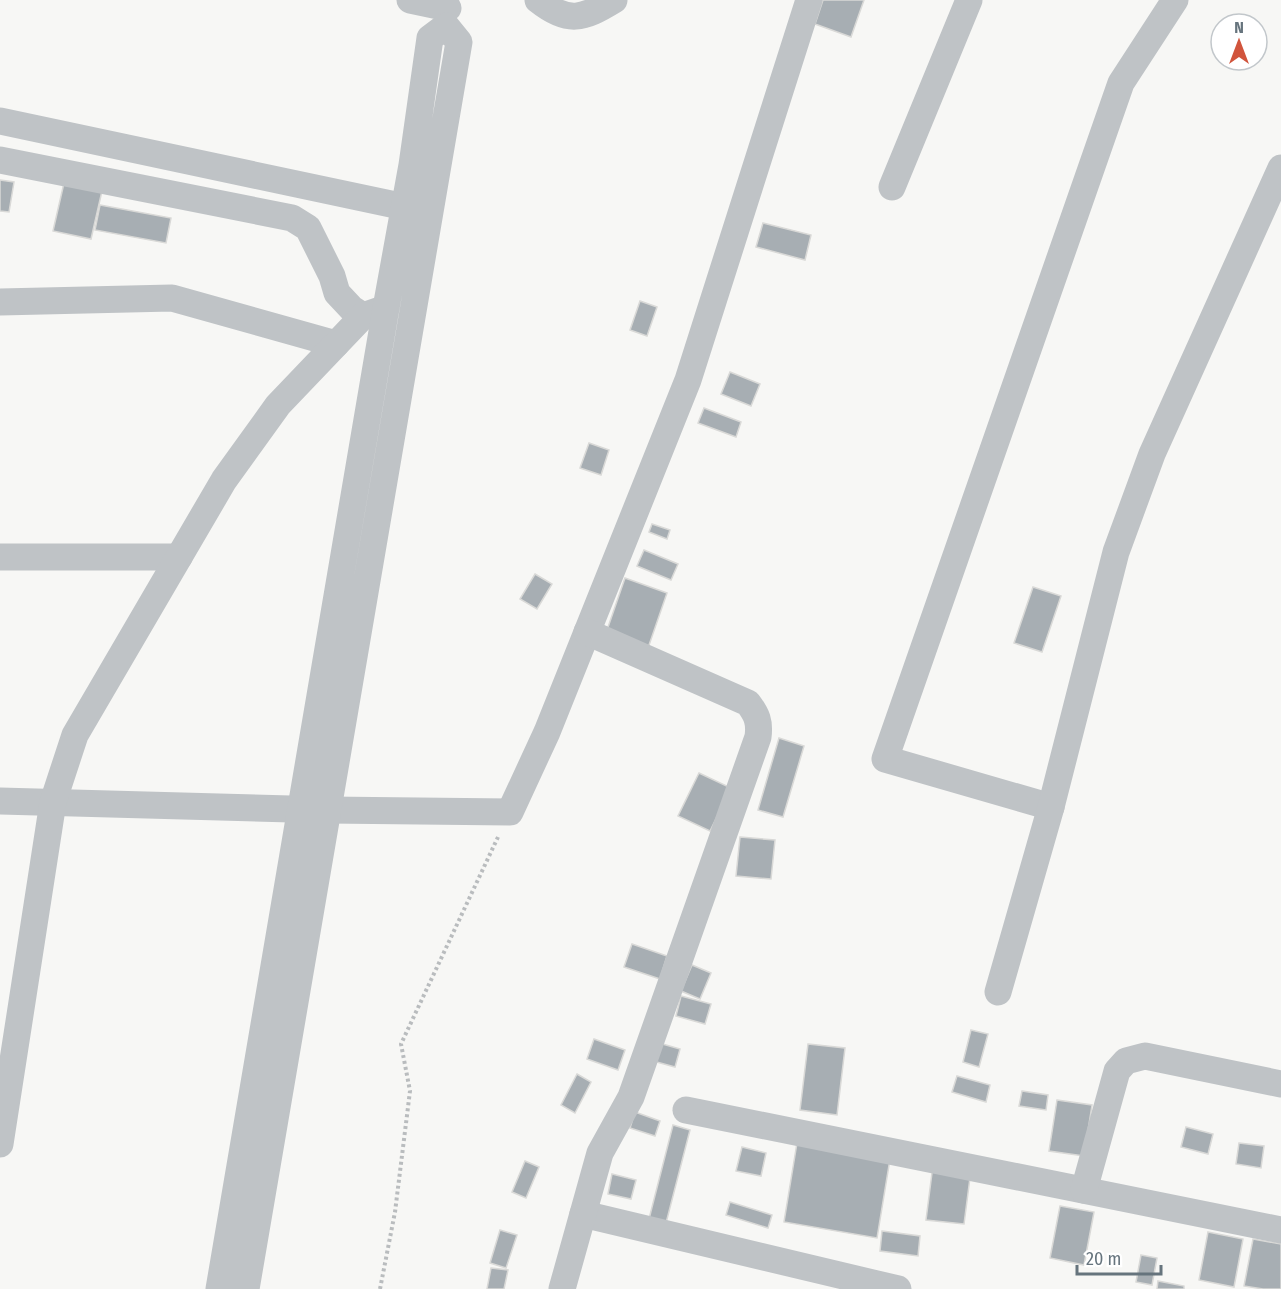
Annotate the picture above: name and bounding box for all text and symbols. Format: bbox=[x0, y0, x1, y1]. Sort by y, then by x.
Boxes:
north arrow bbox=[1209, 12, 1269, 72]
text: N bbox=[1234, 18, 1244, 37]
scale bar bbox=[1077, 1238, 1161, 1276]
text: 20 m bbox=[1086, 1248, 1121, 1270]

